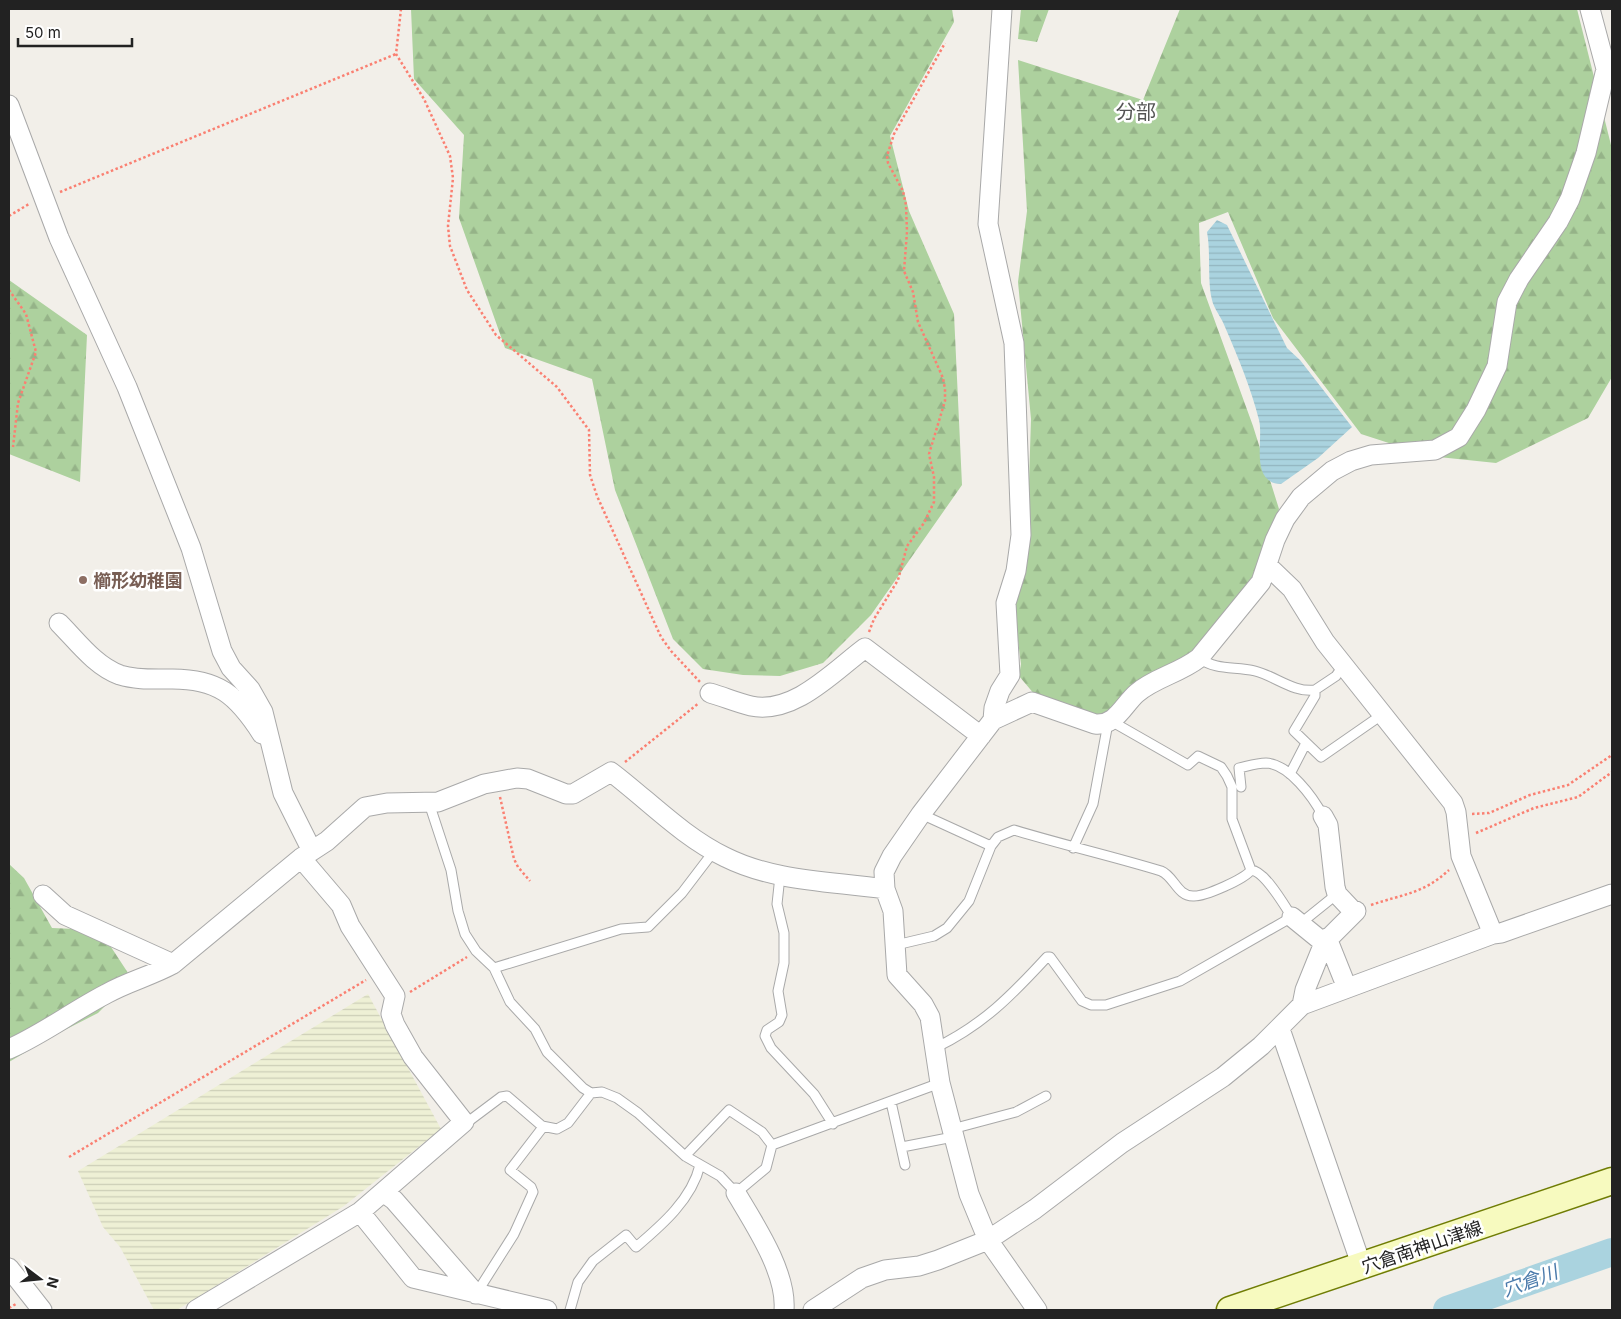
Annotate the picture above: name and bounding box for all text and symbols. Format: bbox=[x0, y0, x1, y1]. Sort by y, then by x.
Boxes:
scale bar bbox=[18, 15, 131, 47]
text: 50 m bbox=[25, 23, 61, 42]
district label: 分部 bbox=[1116, 100, 1156, 124]
place label: 櫛形幼稚園 bbox=[93, 570, 183, 591]
marker: 櫛形幼稚園 bbox=[77, 574, 89, 586]
street label: 穴倉南神山津線 bbox=[1359, 1217, 1485, 1277]
north arrow bbox=[15, 1254, 65, 1304]
water label: 穴倉川 bbox=[1499, 1260, 1563, 1302]
text: N bbox=[43, 1275, 63, 1290]

